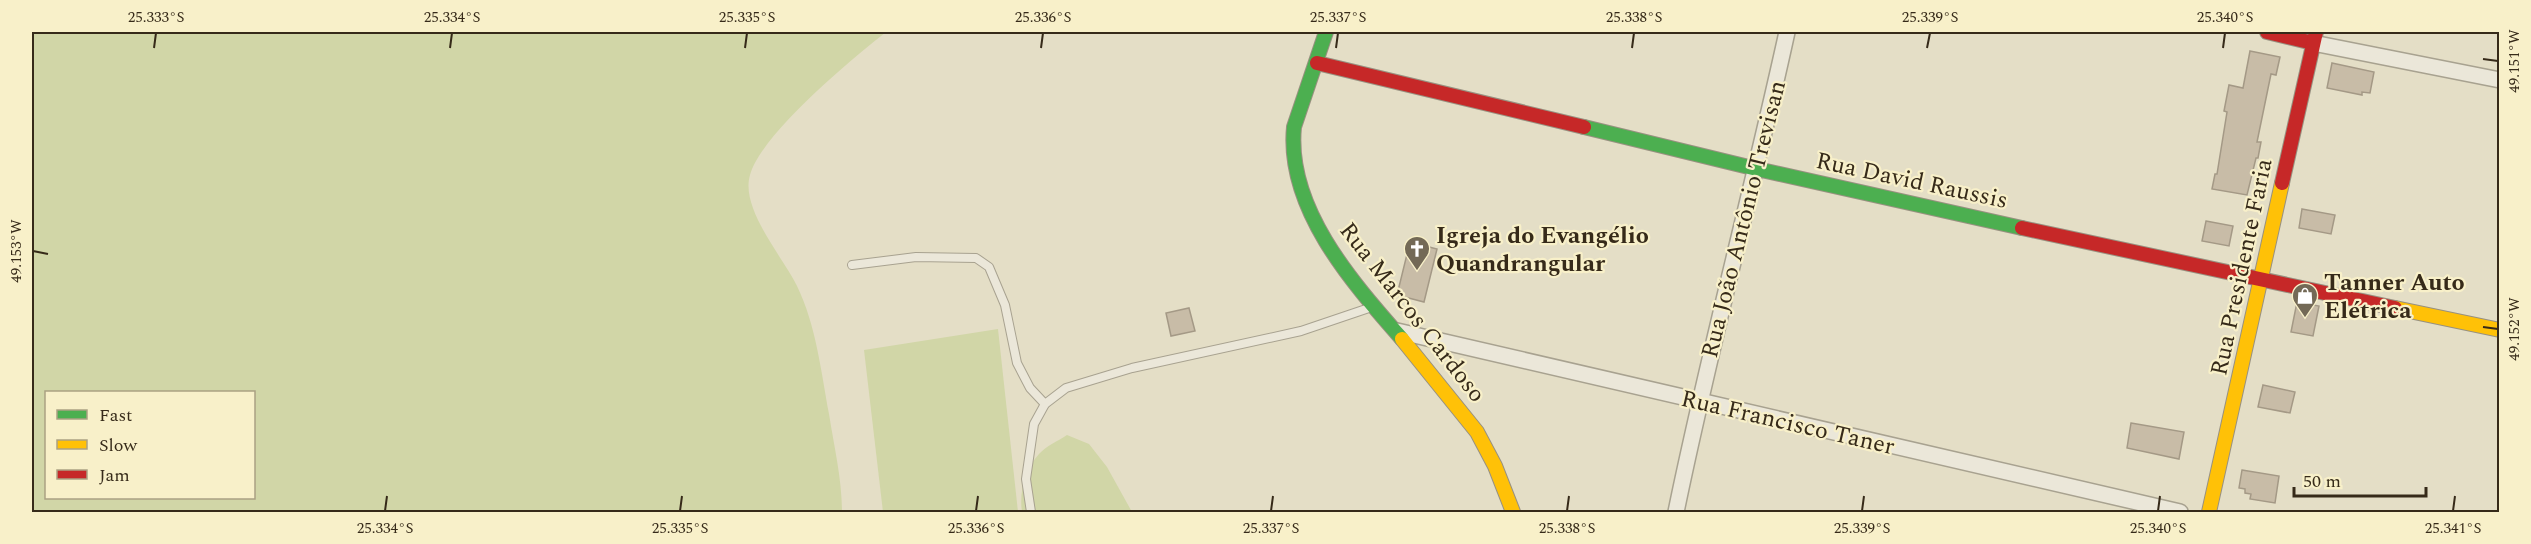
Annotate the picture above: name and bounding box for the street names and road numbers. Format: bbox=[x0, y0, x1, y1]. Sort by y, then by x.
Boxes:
street label: Rua João Antônio Trevisan bbox=[1692, 77, 1796, 362]
street label: Rua David Raussis bbox=[1812, 143, 2011, 219]
street label: Rua Presidente Faria bbox=[2201, 155, 2283, 379]
street label: Rua Marcos Cardoso bbox=[1330, 215, 1494, 411]
street label: Rua Francisco Taner bbox=[1677, 381, 1898, 465]

